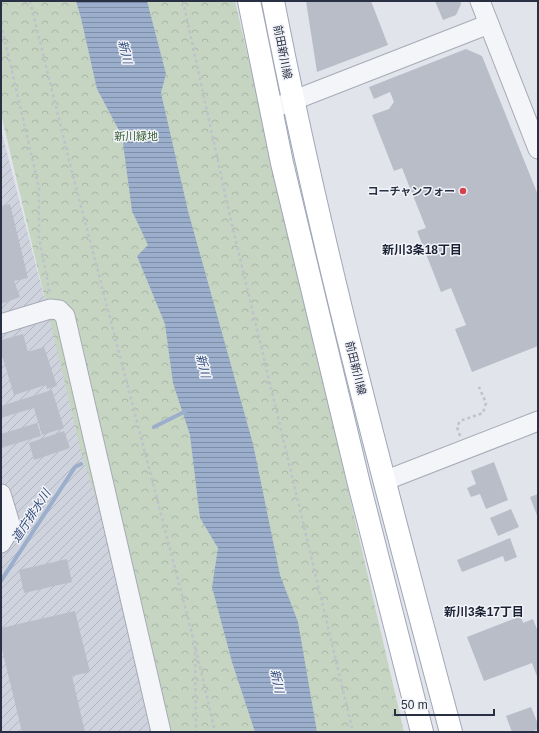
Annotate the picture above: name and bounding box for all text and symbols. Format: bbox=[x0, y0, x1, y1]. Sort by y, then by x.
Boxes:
street label: 前田新川線 bbox=[272, 24, 294, 80]
water label: 新川 bbox=[115, 39, 135, 67]
park label: 新川緑地 bbox=[114, 130, 158, 142]
place label: コーチャンフォー bbox=[367, 185, 455, 197]
marker: コーチャンフォー bbox=[458, 186, 468, 196]
district label: 新川3条18丁目 bbox=[382, 243, 462, 257]
street label: 前田新川線 bbox=[344, 340, 368, 396]
water label: 新川 bbox=[193, 353, 213, 381]
water label: 道庁排水川 bbox=[9, 485, 54, 545]
district label: 新川3条17丁目 bbox=[444, 605, 524, 619]
water label: 新川 bbox=[267, 668, 287, 696]
scale bar bbox=[395, 691, 494, 717]
text: 50 m bbox=[401, 698, 428, 712]

